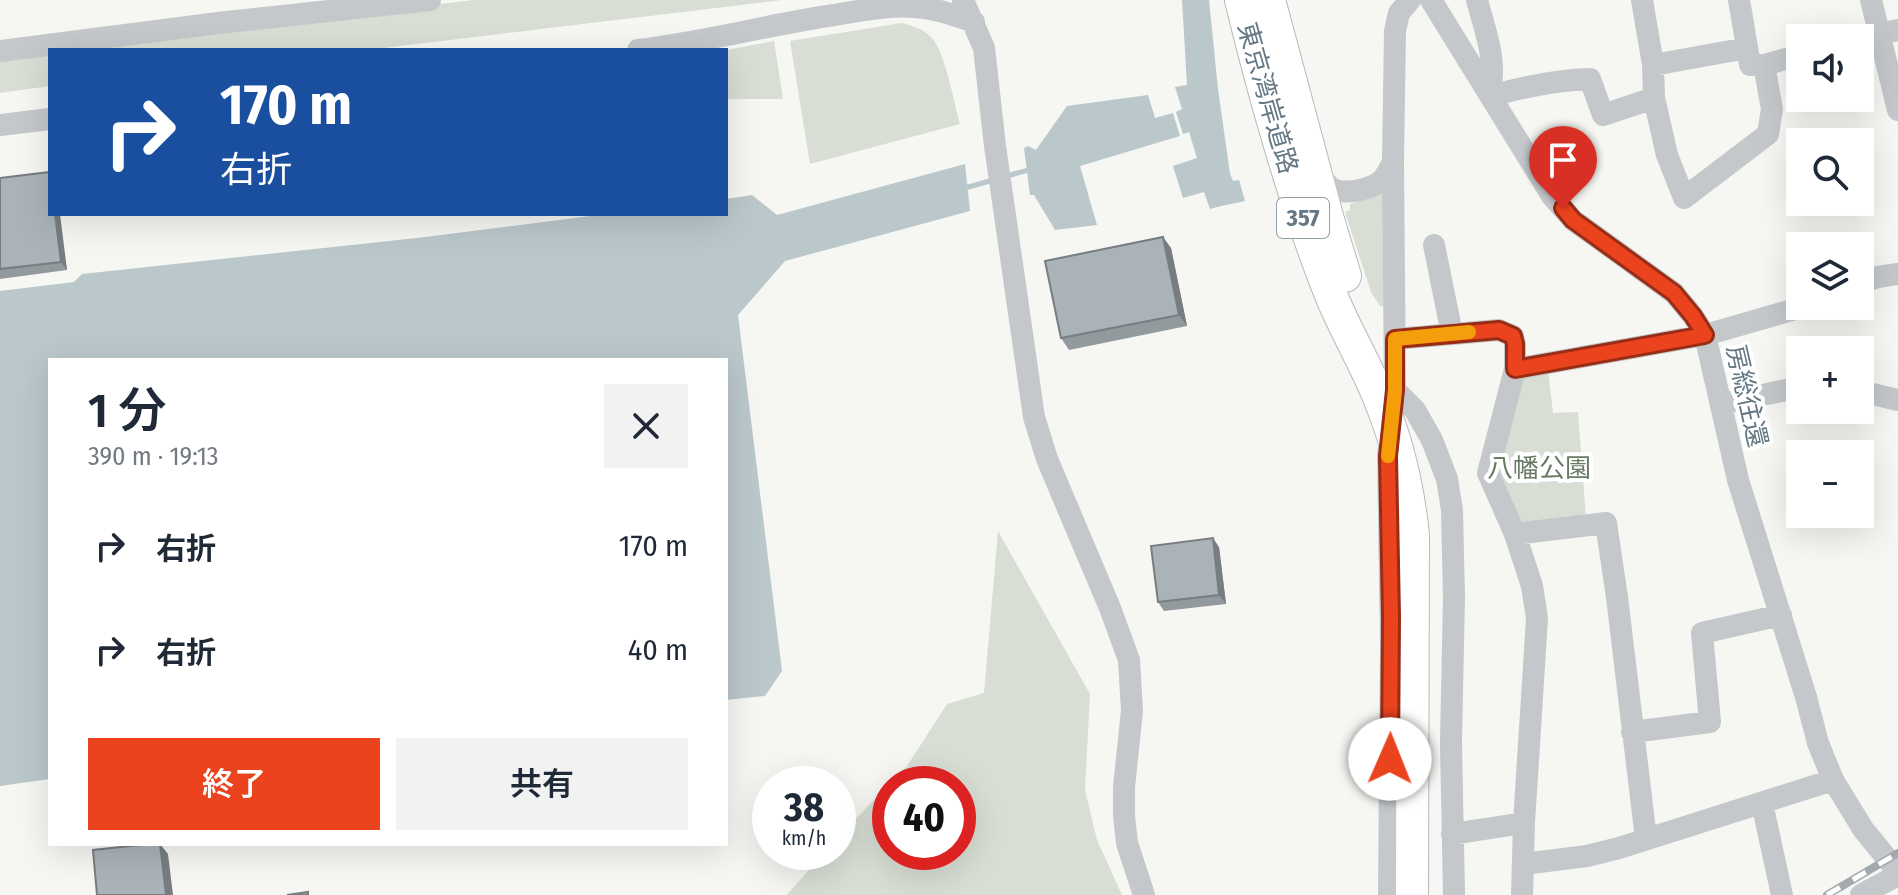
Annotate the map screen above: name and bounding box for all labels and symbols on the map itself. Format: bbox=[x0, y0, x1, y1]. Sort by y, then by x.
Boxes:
street label: 東京湾岸道路 bbox=[1231, 19, 1304, 177]
pin bbox=[1529, 126, 1597, 208]
road number: 357 bbox=[1277, 198, 1329, 238]
street label: 房総往還 bbox=[1720, 342, 1773, 450]
park label: 八幡公園 bbox=[1487, 453, 1591, 484]
position arrow bbox=[1348, 717, 1432, 801]
speed limit sign: 40 bbox=[872, 766, 976, 870]

